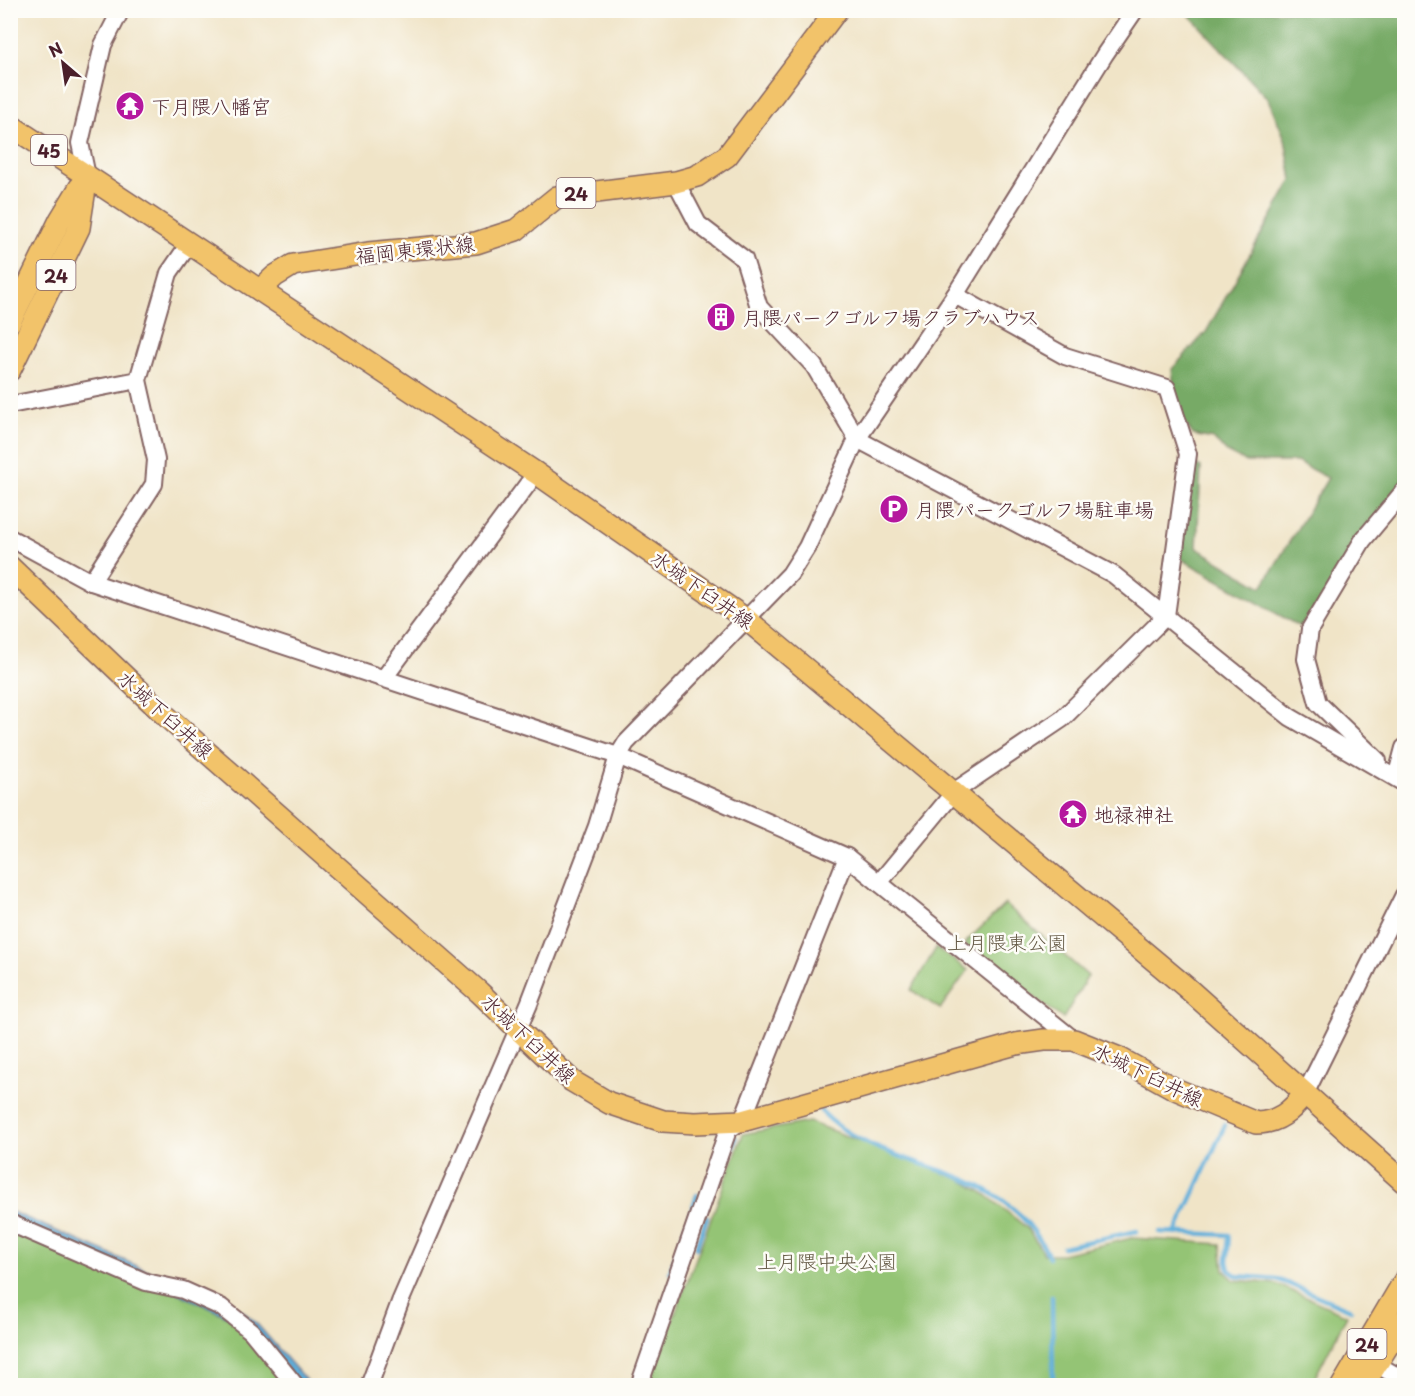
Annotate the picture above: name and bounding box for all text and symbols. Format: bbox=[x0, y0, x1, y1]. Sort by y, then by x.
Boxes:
north arrow bbox=[33, 33, 93, 93]
text: N bbox=[44, 35, 67, 63]
temple icon: 下月隈八幡宮 bbox=[114, 90, 146, 122]
place label: 下月隈八幡宮 bbox=[151, 91, 271, 121]
road number: 45 bbox=[31, 135, 67, 165]
road number: 24 bbox=[556, 178, 596, 208]
street label: 福岡東環状線 bbox=[354, 228, 476, 270]
road number: 24 bbox=[36, 260, 76, 290]
building icon: 月隈パークゴルフ場クラブハウス bbox=[705, 301, 737, 333]
place label: 月隈パークゴルフ場クラブハウス bbox=[742, 302, 1040, 332]
parking icon: 月隈パークゴルフ場駐車場 bbox=[878, 493, 910, 525]
place label: 月隈パークゴルフ場駐車場 bbox=[915, 494, 1154, 524]
street label: 水城下臼井線 bbox=[645, 542, 761, 636]
street label: 水城下臼井線 bbox=[111, 663, 221, 765]
temple icon: 地禄神社 bbox=[1057, 798, 1089, 830]
place label: 地禄神社 bbox=[1094, 799, 1174, 829]
park label: 上月隈東公園 bbox=[947, 927, 1067, 957]
street label: 水城下臼井線 bbox=[475, 986, 583, 1090]
street label: 水城下臼井線 bbox=[1087, 1034, 1209, 1114]
park label: 上月隈中央公園 bbox=[757, 1246, 897, 1276]
road number: 24 bbox=[1348, 1329, 1386, 1359]

